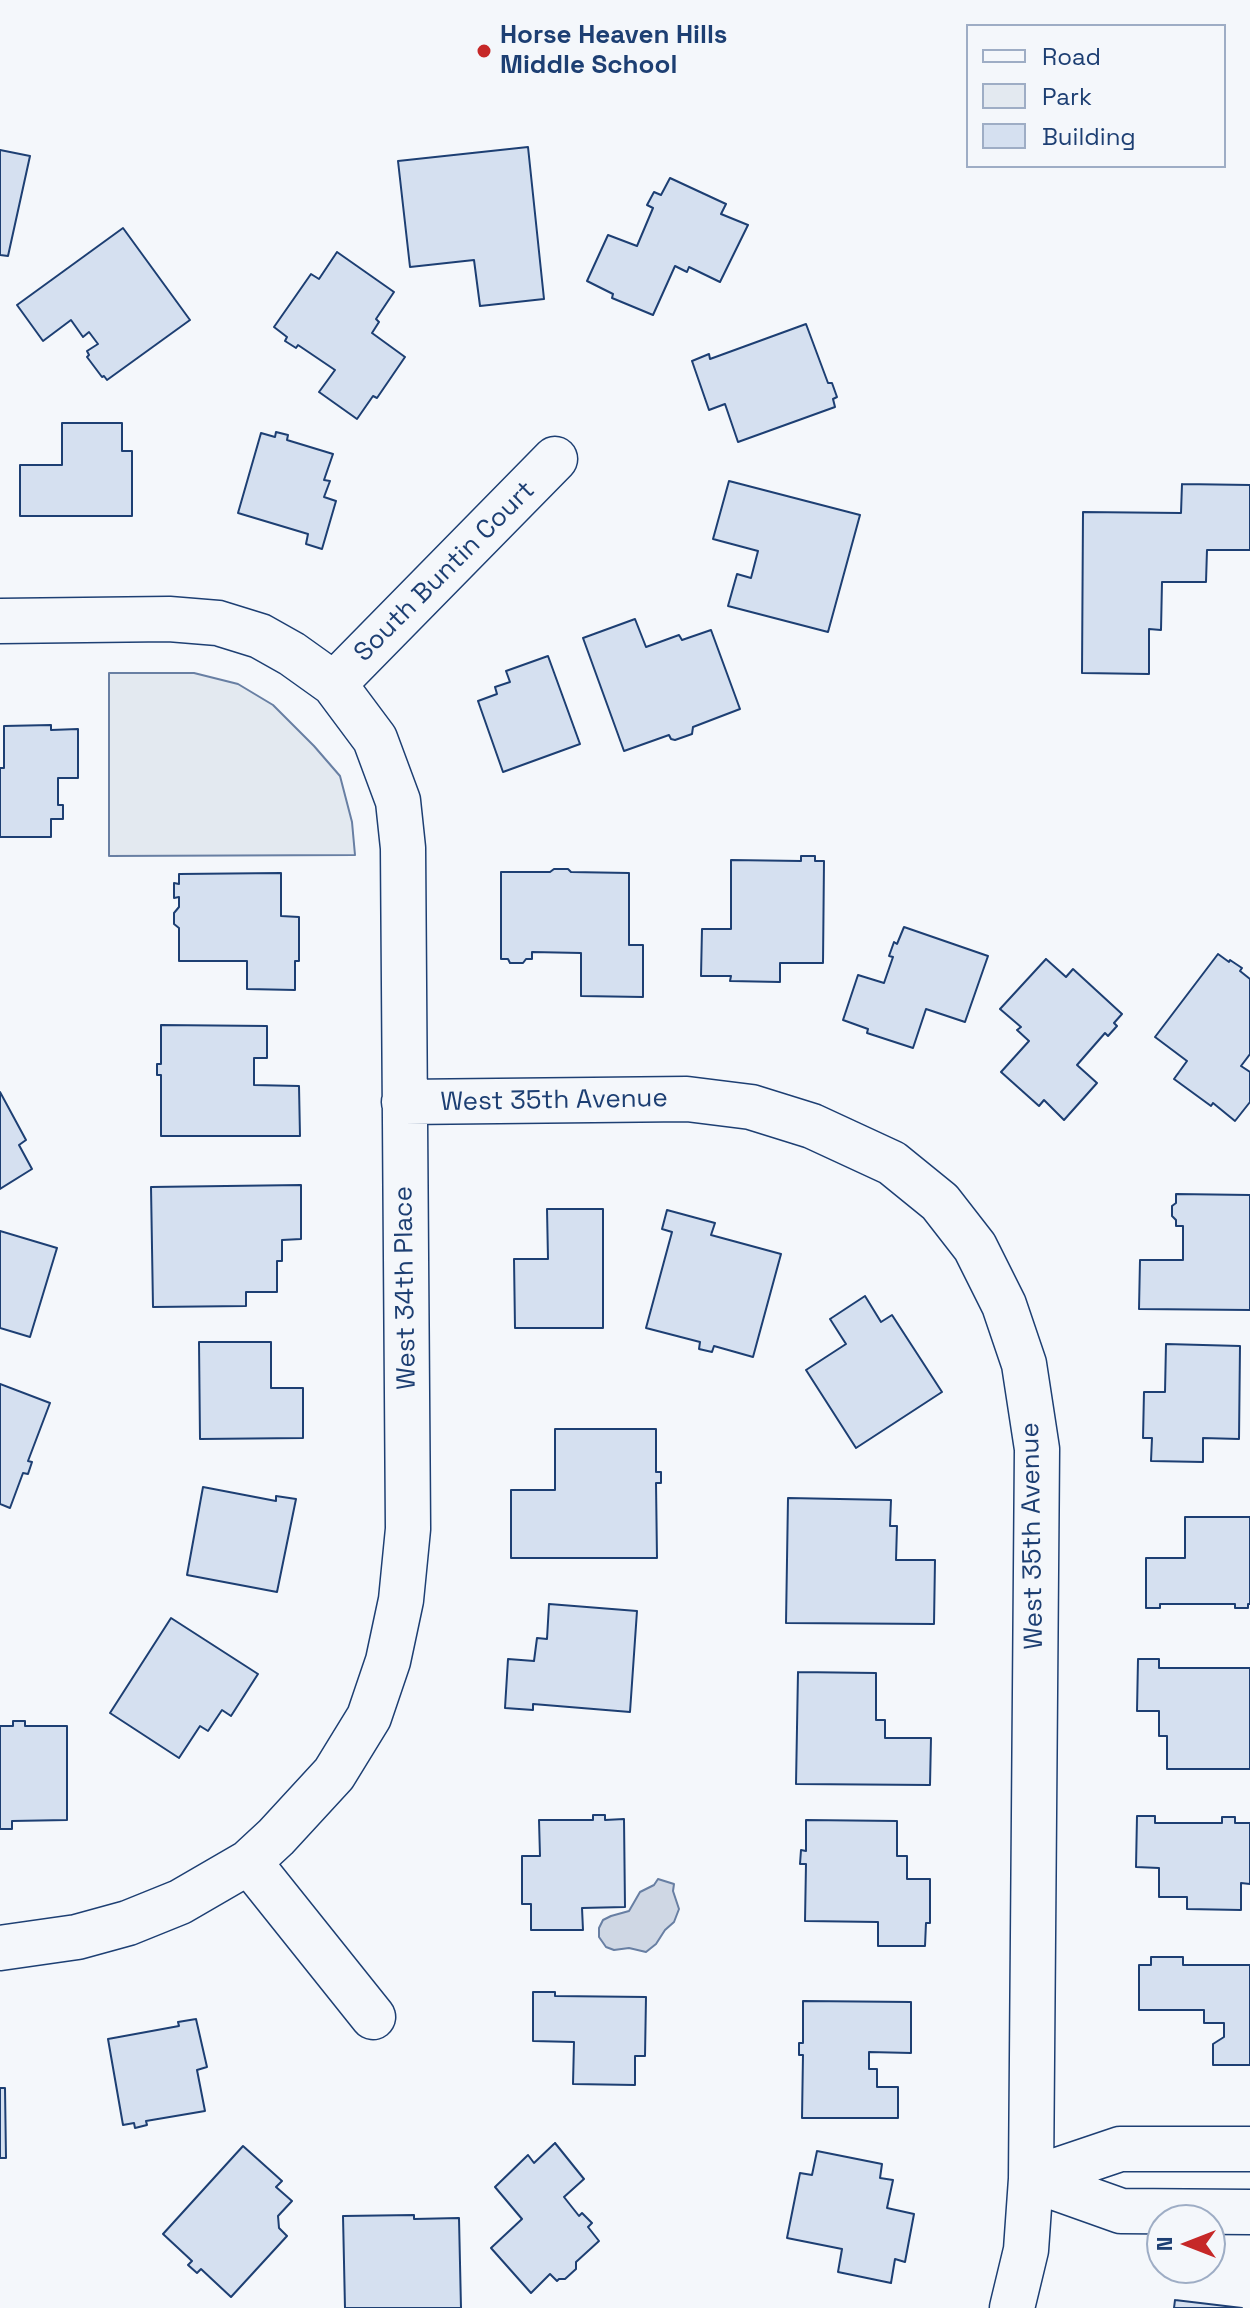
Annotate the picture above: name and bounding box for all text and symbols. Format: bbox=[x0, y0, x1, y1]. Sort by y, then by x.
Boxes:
place label: Horse Heaven Hills Middle School bbox=[500, 20, 727, 82]
legend bbox=[966, 24, 1226, 168]
text: Road bbox=[1042, 41, 1101, 72]
marker: Horse Heaven Hills Middle School bbox=[475, 42, 493, 60]
text: Park bbox=[1042, 81, 1092, 112]
text: Building bbox=[1042, 121, 1136, 152]
street label: South Buntin Court bbox=[348, 475, 542, 669]
street label: West 35th Avenue bbox=[440, 1083, 668, 1119]
street label: West 34th Place bbox=[389, 1186, 423, 1390]
street label: West 35th Avenue bbox=[1015, 1422, 1051, 1650]
north arrow bbox=[1146, 2204, 1226, 2284]
text: N bbox=[1150, 2237, 1178, 2251]

